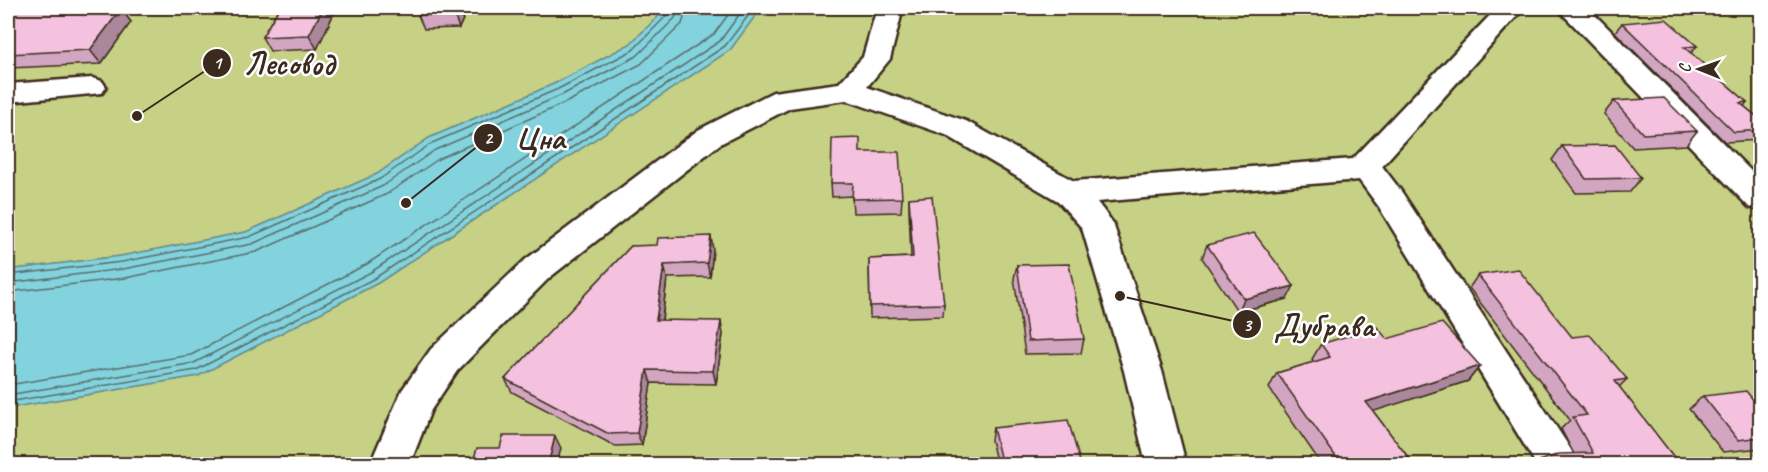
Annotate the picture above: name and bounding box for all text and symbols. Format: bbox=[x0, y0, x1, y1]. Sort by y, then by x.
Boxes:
callout: Лесовод bbox=[202, 38, 347, 88]
north arrow bbox=[1669, 39, 1729, 99]
text: Лесовод bbox=[244, 43, 337, 84]
text: 1 bbox=[213, 52, 223, 74]
text: С bbox=[1675, 63, 1695, 73]
callout: Цна bbox=[473, 113, 576, 163]
text: Цна bbox=[516, 118, 567, 159]
text: 2 bbox=[484, 127, 494, 149]
callout: Дубрава bbox=[1232, 299, 1386, 349]
text: Дубрава bbox=[1274, 305, 1377, 346]
text: 3 bbox=[1243, 314, 1253, 336]

